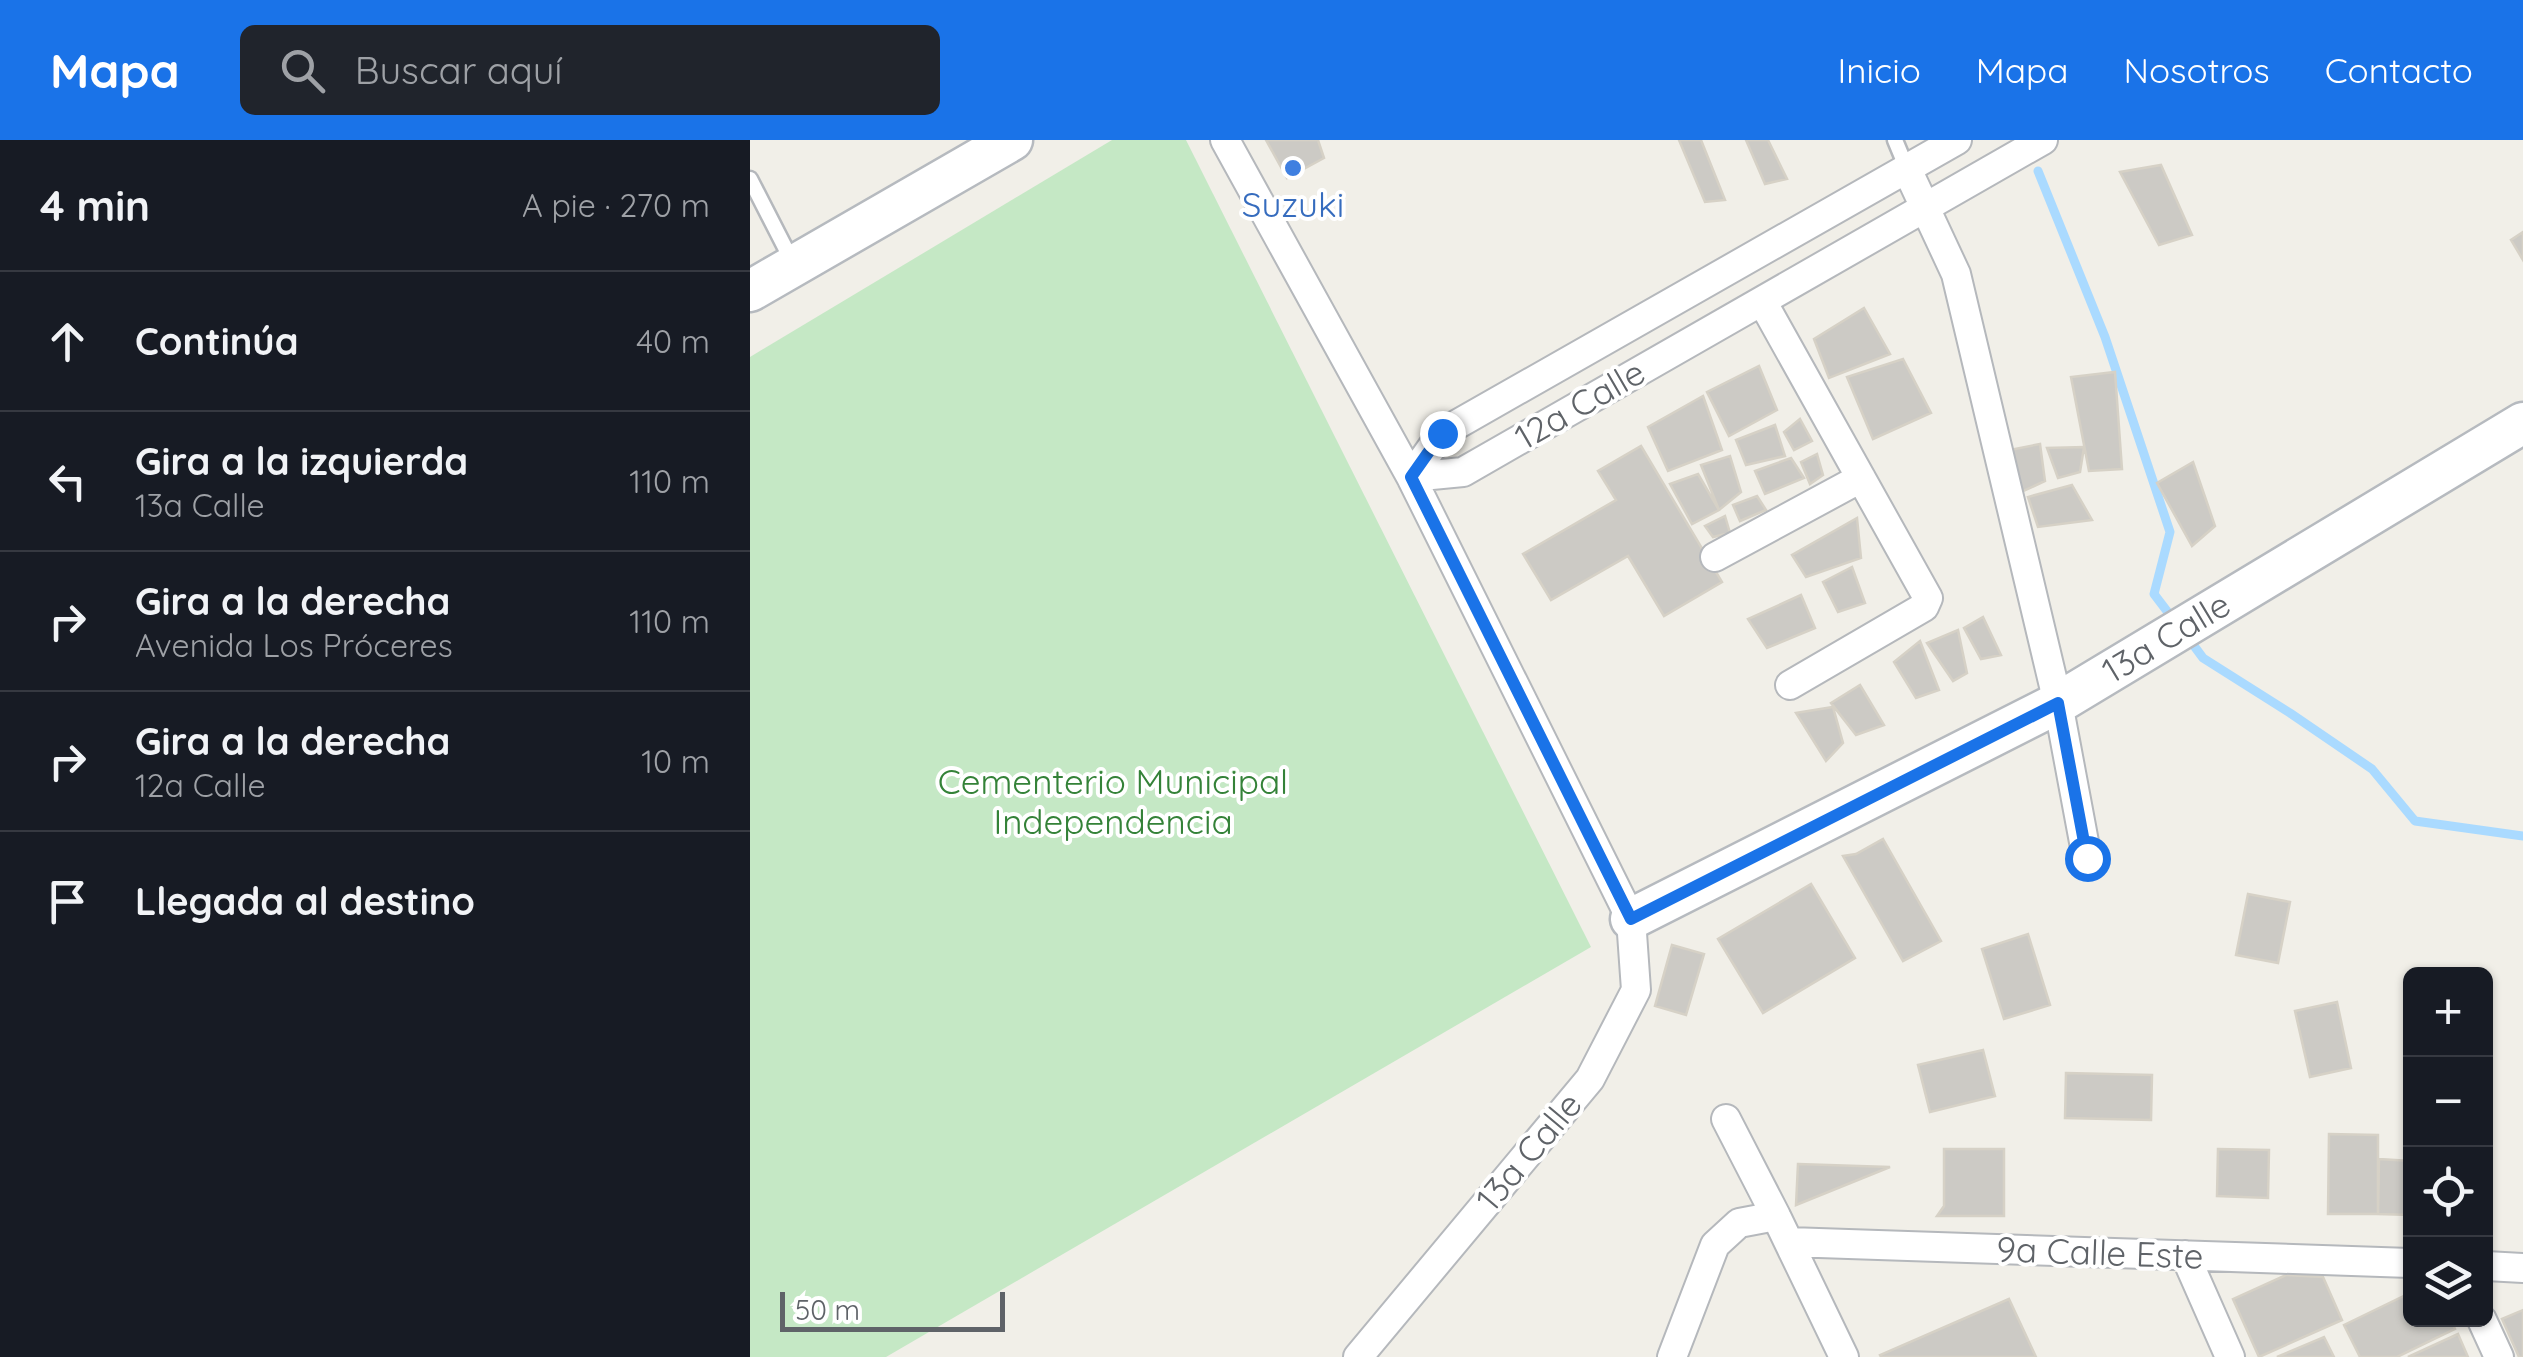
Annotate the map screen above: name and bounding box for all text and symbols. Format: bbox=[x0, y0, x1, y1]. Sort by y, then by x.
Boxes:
search box bbox=[240, 25, 940, 115]
text: Mapa bbox=[50, 40, 180, 100]
icon: search bbox=[275, 43, 330, 98]
text: Buscar aquí bbox=[355, 46, 562, 94]
text: Inicio bbox=[1838, 48, 1921, 92]
text: Mapa bbox=[1976, 48, 2068, 92]
text: Nosotros bbox=[2123, 48, 2270, 92]
text: Contacto bbox=[2325, 48, 2473, 92]
marker: Suzuki bbox=[1282, 157, 1304, 179]
text: 4 min bbox=[40, 179, 150, 232]
place label: Suzuki bbox=[1242, 182, 1344, 226]
text: A pie · 270 m bbox=[522, 185, 710, 225]
icon: ahead bbox=[40, 314, 95, 369]
text: Continúa bbox=[135, 317, 299, 365]
text: 40 m bbox=[636, 321, 710, 361]
street label: 12a Calle bbox=[1507, 349, 1652, 459]
route end bbox=[1420, 411, 1466, 457]
text: Gira a la izquierda bbox=[135, 437, 468, 485]
icon: left bbox=[40, 454, 95, 509]
text: 110 m bbox=[629, 461, 710, 501]
text: 13a Calle bbox=[135, 485, 265, 525]
text: Gira a la derecha bbox=[135, 577, 450, 625]
street label: 13a Calle bbox=[2094, 582, 2238, 692]
icon: right bbox=[40, 594, 95, 649]
text: 110 m bbox=[629, 601, 710, 641]
text: Avenida Los Próceres bbox=[135, 625, 453, 665]
text: Gira a la derecha bbox=[135, 717, 450, 765]
icon: right bbox=[40, 734, 95, 789]
text: 10 m bbox=[641, 741, 710, 781]
park label: Cementerio Municipal Independencia bbox=[938, 759, 1288, 843]
text: 12a Calle bbox=[135, 765, 265, 805]
route start bbox=[2065, 836, 2111, 882]
icon: arrive bbox=[40, 874, 95, 929]
text: Llegada al destino bbox=[135, 877, 475, 925]
map controls bbox=[2403, 967, 2493, 1327]
button: + bbox=[2403, 967, 2493, 1057]
button: − bbox=[2403, 1057, 2493, 1147]
street label: 13a Calle bbox=[1466, 1083, 1591, 1220]
button: locate bbox=[2403, 1147, 2493, 1237]
street label: 9a Calle Este bbox=[1996, 1226, 2204, 1278]
button: layers bbox=[2403, 1237, 2493, 1327]
scale bar bbox=[780, 1287, 1005, 1332]
text: 50 m bbox=[795, 1292, 860, 1327]

